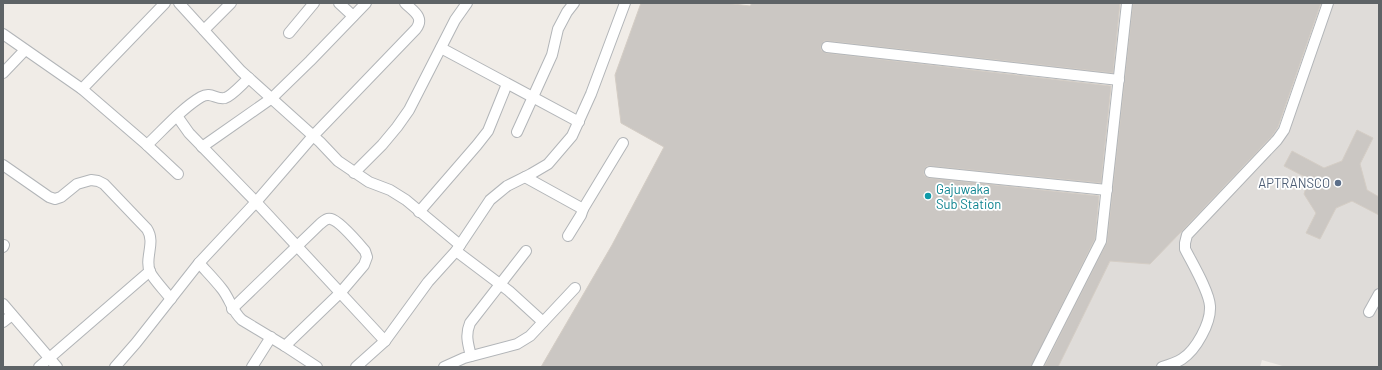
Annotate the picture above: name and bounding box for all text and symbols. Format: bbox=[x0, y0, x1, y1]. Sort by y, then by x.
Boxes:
place label: APTRANSCO bbox=[1258, 175, 1330, 191]
marker: APTRANSCO bbox=[1333, 178, 1343, 188]
place label: Gajuwaka Sub Station bbox=[936, 181, 1001, 212]
marker: Gajuwaka Sub Station bbox=[923, 191, 933, 201]

